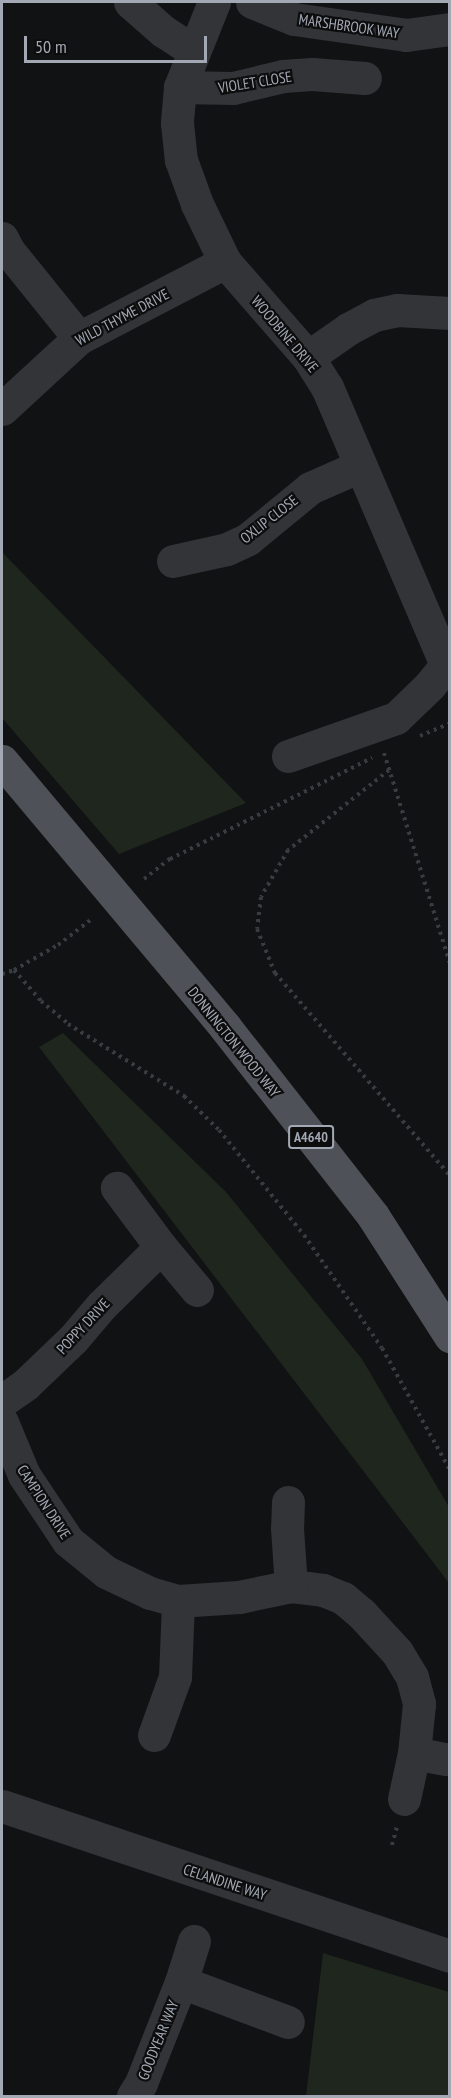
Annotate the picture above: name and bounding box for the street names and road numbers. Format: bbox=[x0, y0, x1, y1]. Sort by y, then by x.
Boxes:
street label: MARSHBROOK WAY bbox=[297, 10, 401, 42]
street label: VIOLET CLOSE bbox=[217, 67, 293, 97]
street label: WILD THYME DRIVE bbox=[72, 285, 172, 349]
street label: WOODBINE DRIVE bbox=[248, 292, 322, 376]
street label: OXLIP CLOSE bbox=[236, 491, 302, 547]
street label: DONNINGTON WOOD WAY bbox=[184, 983, 284, 1101]
road number: A4640 bbox=[287, 1126, 335, 1148]
street label: POPPY DRIVE bbox=[53, 1294, 113, 1358]
street label: CAMPION DRIVE bbox=[13, 1462, 75, 1542]
street label: CELANDINE WAY bbox=[181, 1860, 269, 1904]
street label: GOODYEAR WAY bbox=[134, 1997, 182, 2083]

